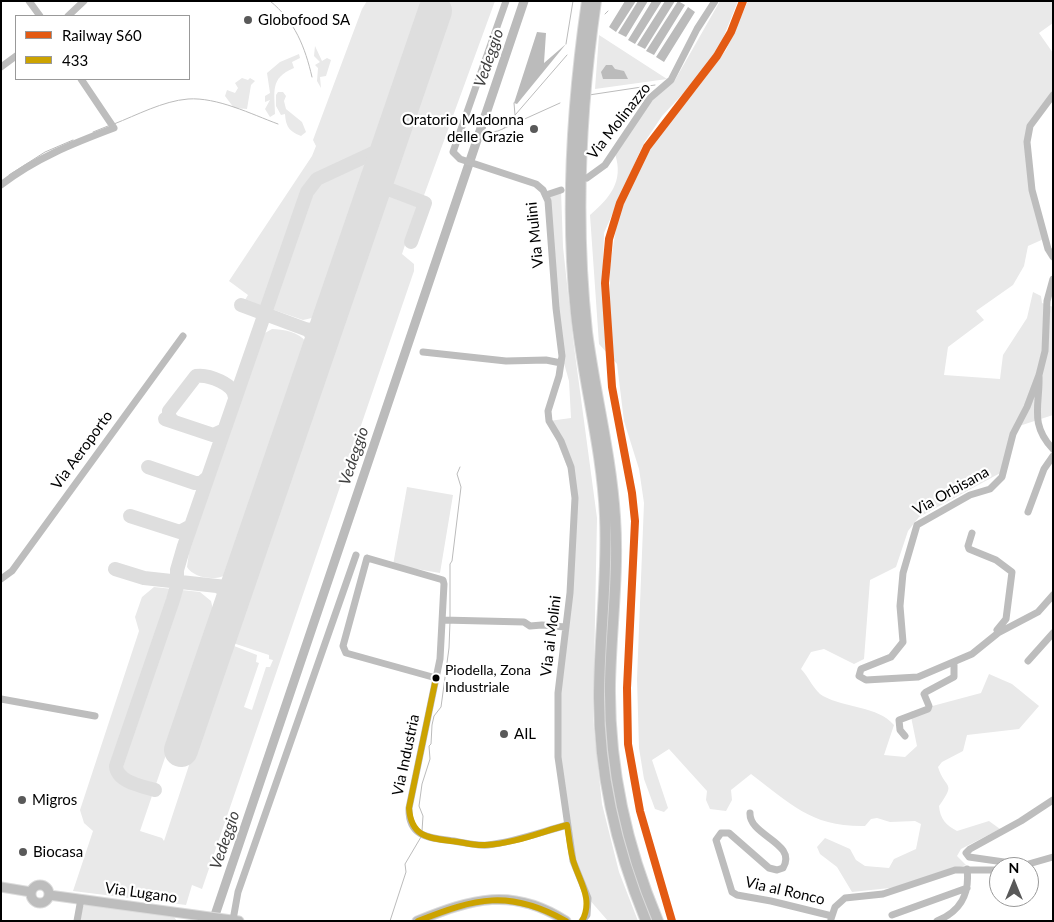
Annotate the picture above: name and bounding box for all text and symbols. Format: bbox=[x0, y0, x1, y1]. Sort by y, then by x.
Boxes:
place label: Globofood SA bbox=[258, 11, 350, 29]
marker: Globofood SA bbox=[242, 14, 254, 26]
legend bbox=[15, 15, 190, 80]
text: Railway S60 bbox=[62, 26, 142, 44]
water label: Vedeggio bbox=[470, 26, 508, 90]
text: 433 bbox=[62, 51, 88, 69]
street label: Via Molinazzo bbox=[584, 79, 654, 163]
place label: Oratorio Madonna delle Grazie bbox=[402, 111, 524, 146]
marker: Oratorio Madonna delle Grazie bbox=[528, 123, 540, 135]
street label: Via Mulini bbox=[523, 201, 547, 269]
street label: Via Aeroporto bbox=[47, 407, 117, 493]
water label: Vedeggio bbox=[335, 424, 373, 488]
street label: Via Orbisana bbox=[910, 463, 992, 519]
street label: Via ai Molini bbox=[537, 595, 565, 677]
place label: Piodella, Zona Industriale bbox=[445, 662, 531, 694]
marker: Piodella, Zona Industriale bbox=[431, 673, 441, 683]
street label: Via Industria bbox=[389, 713, 423, 797]
place label: AIL bbox=[514, 725, 536, 743]
marker: AIL bbox=[498, 728, 510, 740]
place label: Migros bbox=[32, 791, 77, 809]
marker: Migros bbox=[16, 794, 28, 806]
water label: Vedeggio bbox=[206, 808, 244, 872]
place label: Biocasa bbox=[33, 843, 83, 861]
marker: Biocasa bbox=[17, 846, 29, 858]
north arrow bbox=[989, 857, 1039, 907]
text: N bbox=[1009, 859, 1019, 876]
street label: Via al Ronco bbox=[743, 873, 827, 909]
street label: Via Lugano bbox=[104, 879, 178, 907]

